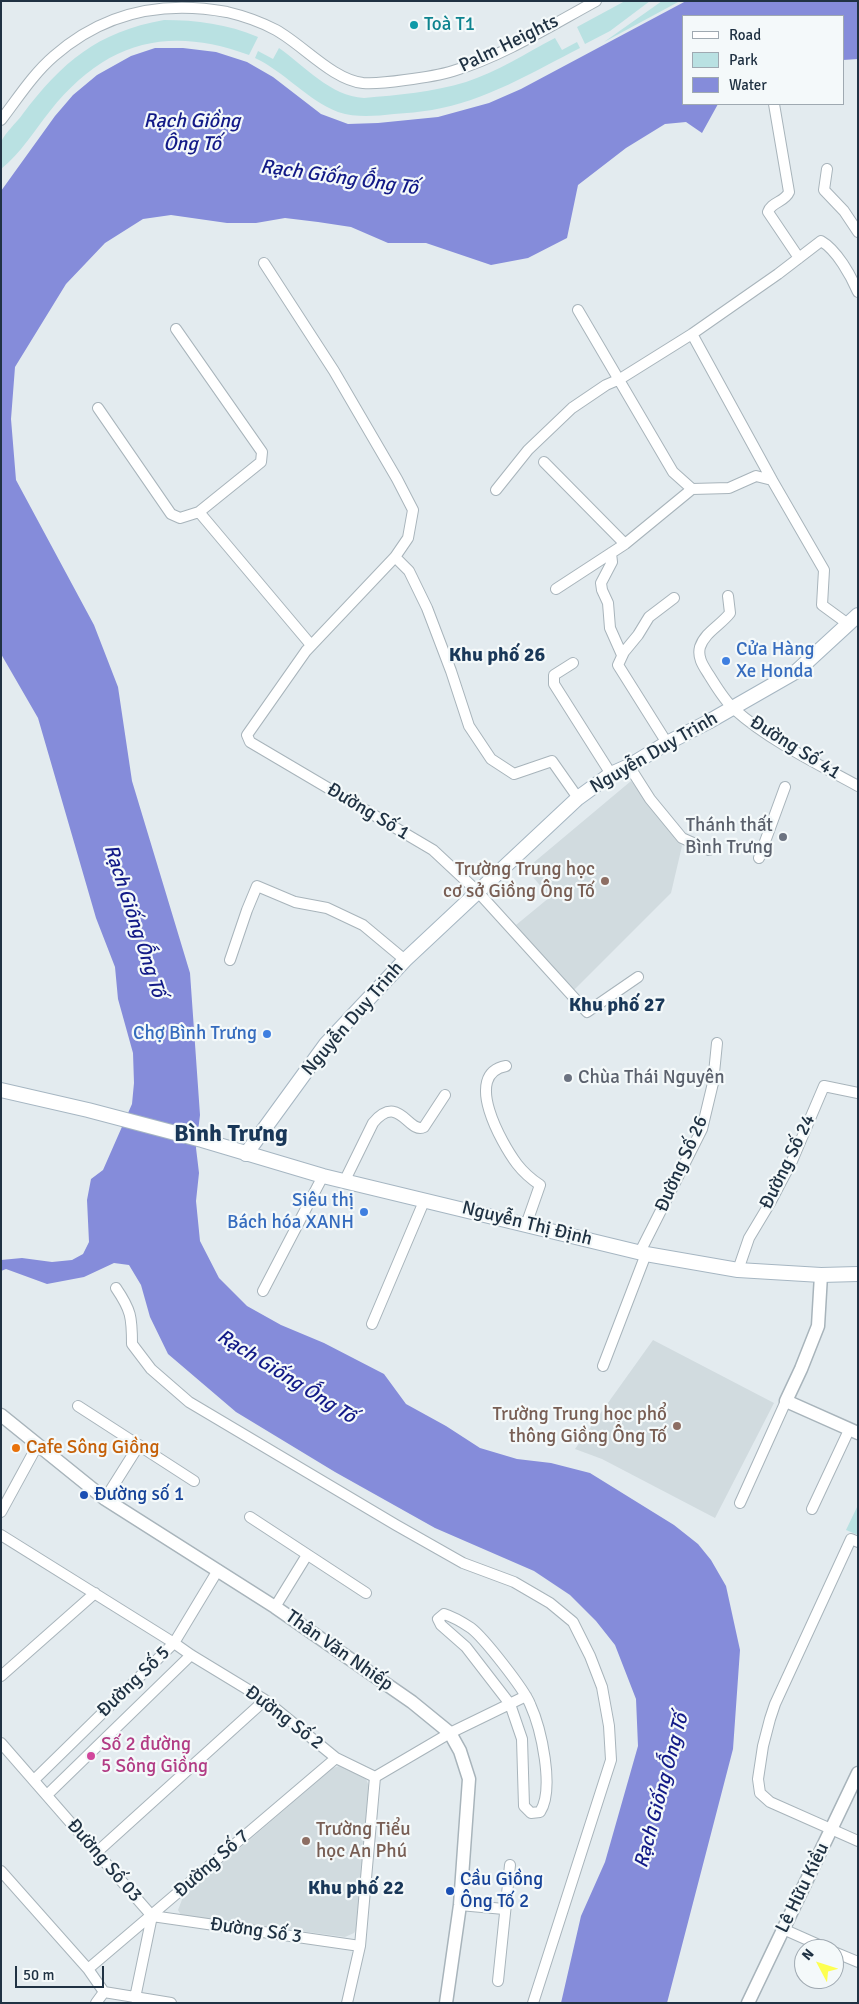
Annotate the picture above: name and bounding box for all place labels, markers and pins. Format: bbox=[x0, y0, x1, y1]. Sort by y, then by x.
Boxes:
place label: Toà T1 bbox=[424, 14, 475, 36]
marker: Toà T1 bbox=[408, 19, 420, 31]
place label: Cửa Hàng Xe Honda bbox=[736, 639, 815, 683]
marker: Cửa Hàng Xe Honda bbox=[720, 655, 732, 667]
place label: Thánh thất Bình Trưng bbox=[685, 815, 773, 859]
marker: Thánh thất Bình Trưng bbox=[777, 831, 789, 843]
place label: Trường Trung học cơ sở Giồng Ông Tố bbox=[443, 859, 595, 903]
marker: Trường Trung học cơ sở Giồng Ông Tố bbox=[599, 875, 611, 887]
place label: Chợ Bình Trưng bbox=[133, 1023, 257, 1045]
marker: Chợ Bình Trưng bbox=[261, 1028, 273, 1040]
place label: Chùa Thái Nguyên bbox=[578, 1067, 725, 1089]
marker: Chùa Thái Nguyên bbox=[562, 1072, 574, 1084]
place label: Siêu thị Bách hóa XANH bbox=[227, 1190, 354, 1234]
marker: Siêu thị Bách hóa XANH bbox=[358, 1206, 370, 1218]
place label: Trường Trung học phổ thông Giồng Ông Tố bbox=[493, 1404, 667, 1448]
marker: Trường Trung học phổ thông Giồng Ông Tố bbox=[671, 1420, 683, 1432]
place label: Cafe Sông Giồng bbox=[26, 1437, 160, 1459]
marker: Cafe Sông Giồng bbox=[10, 1442, 22, 1454]
place label: Đường số 1 bbox=[94, 1484, 184, 1506]
marker: Đường số 1 bbox=[78, 1489, 90, 1501]
place label: Số 2 đường 5 Sông Giồng bbox=[101, 1734, 208, 1778]
marker: Số 2 đường 5 Sông Giồng bbox=[85, 1750, 97, 1762]
place label: Trường Tiểu học An Phú bbox=[316, 1819, 411, 1863]
marker: Trường Tiểu học An Phú bbox=[300, 1835, 312, 1847]
place label: Cầu Giồng Ông Tố 2 bbox=[460, 1869, 543, 1913]
marker: Cầu Giồng Ông Tố 2 bbox=[444, 1885, 456, 1897]

